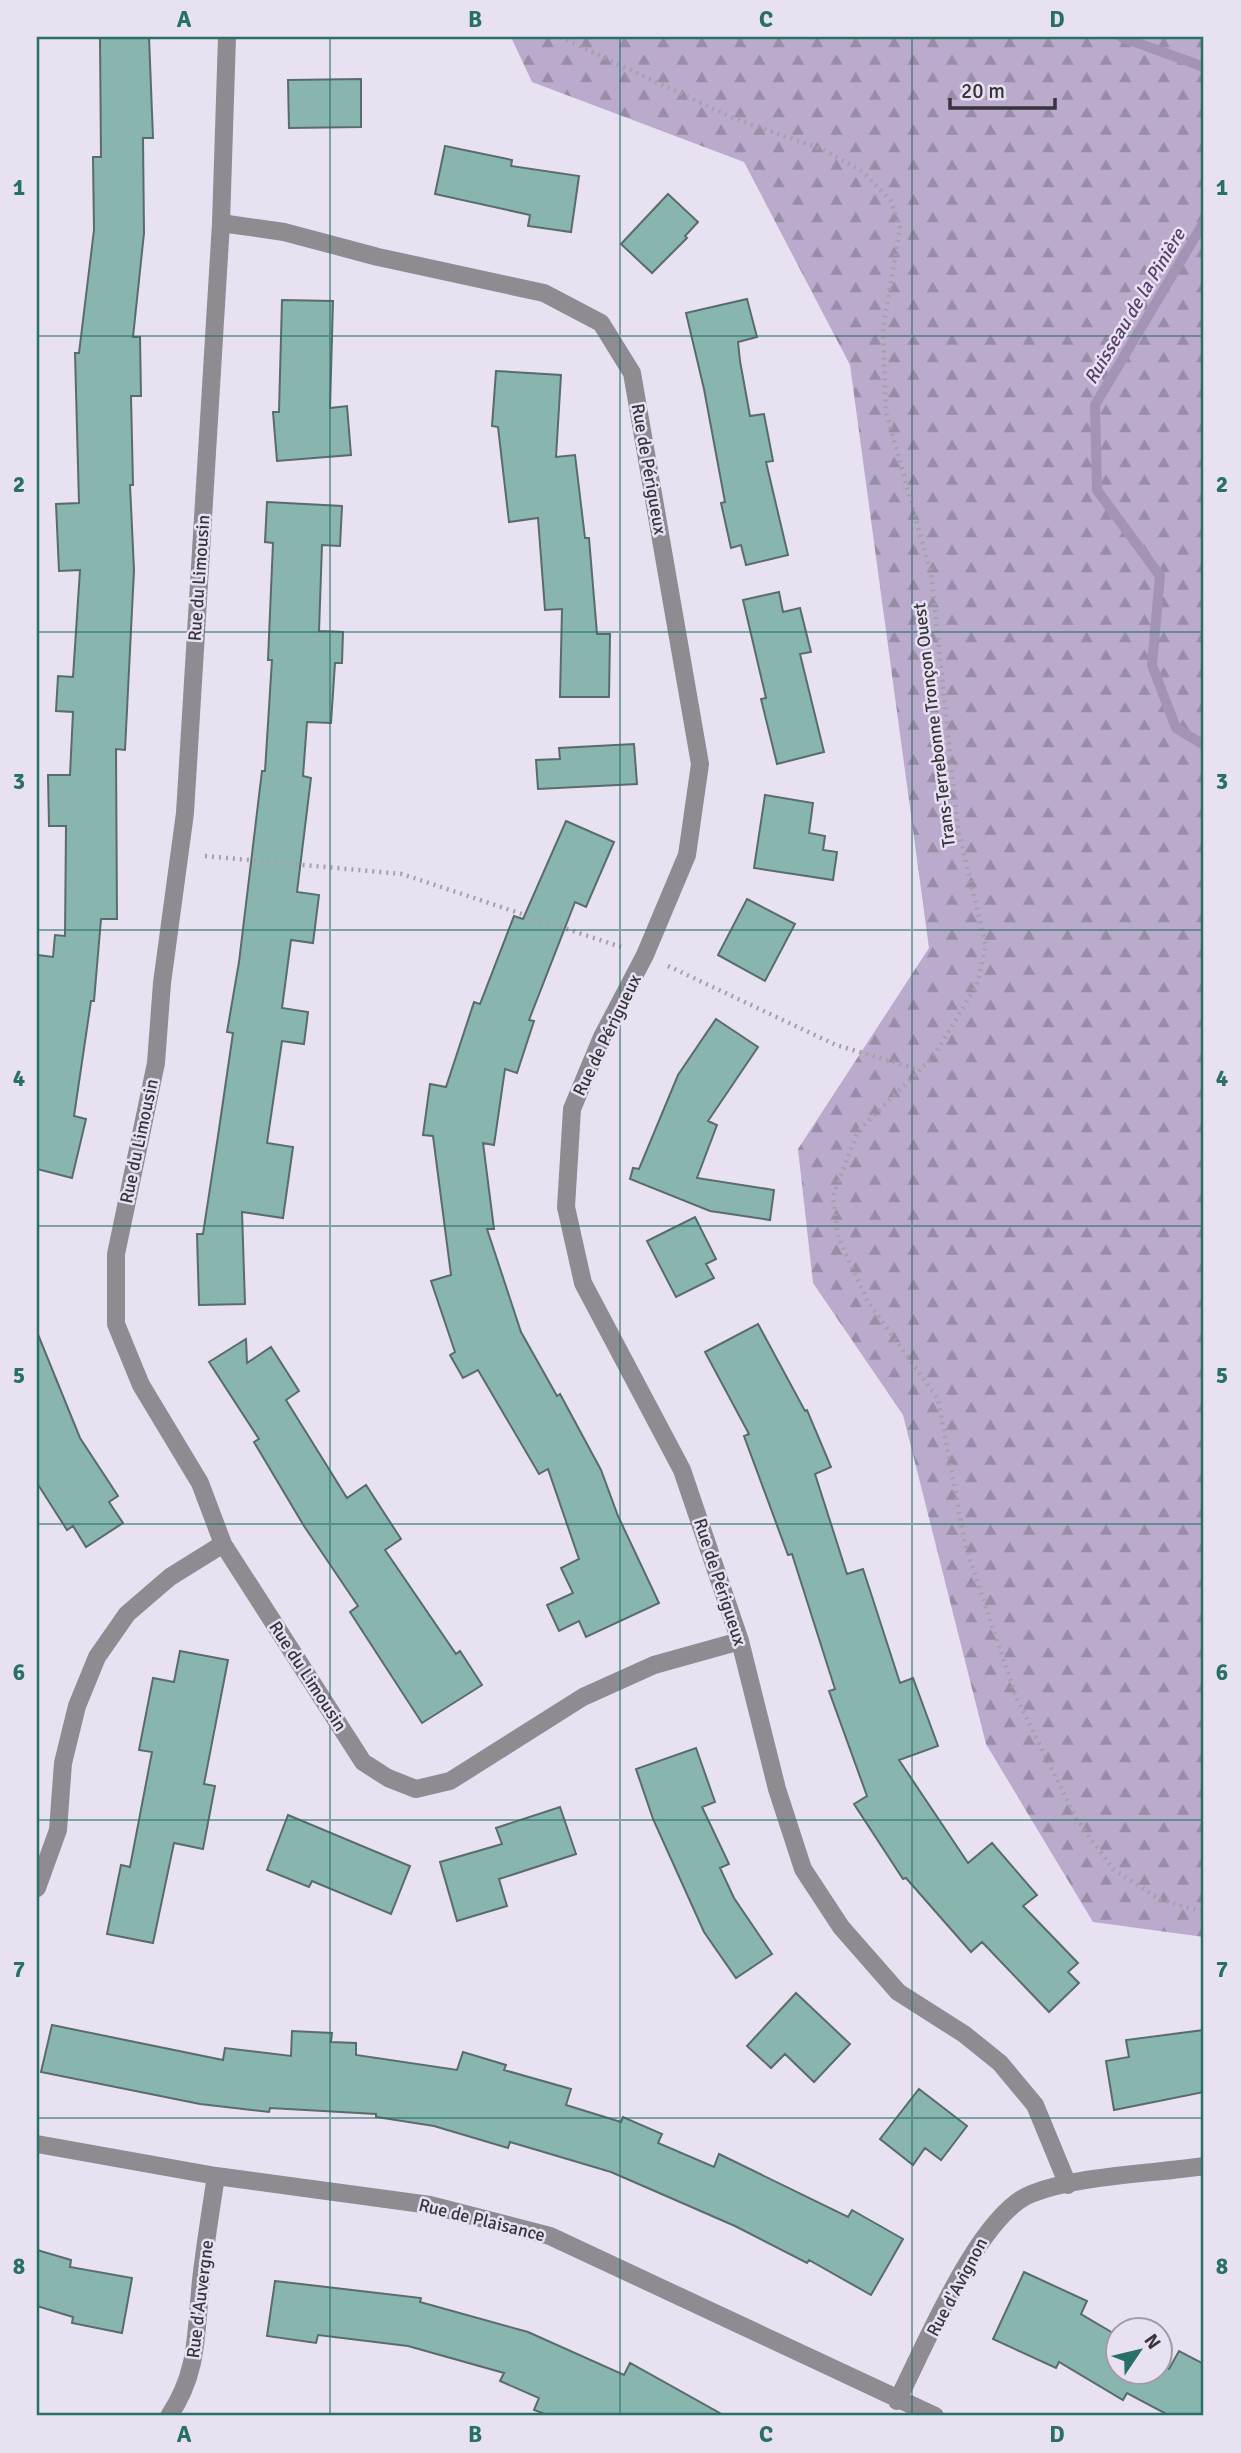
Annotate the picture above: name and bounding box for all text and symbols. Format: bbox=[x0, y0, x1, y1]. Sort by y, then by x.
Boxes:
text: A bbox=[177, 5, 192, 34]
text: B bbox=[468, 5, 482, 34]
text: C bbox=[759, 5, 773, 34]
text: D bbox=[1049, 5, 1065, 34]
scale bar bbox=[950, 66, 1056, 110]
text: 20 m bbox=[961, 78, 1005, 104]
text: 1 bbox=[13, 173, 25, 202]
text: 1 bbox=[1216, 173, 1228, 202]
water label: Ruisseau de la Pinière bbox=[1079, 223, 1192, 389]
street label: Rue de Périgueux bbox=[627, 402, 671, 537]
text: 2 bbox=[13, 470, 25, 499]
text: 2 bbox=[1216, 470, 1228, 499]
street label: Rue du Limousin bbox=[184, 514, 214, 642]
street label: Trans-Terrebonne Tronçon Ouest bbox=[908, 601, 960, 849]
text: 3 bbox=[13, 767, 25, 796]
text: 3 bbox=[1216, 767, 1228, 796]
street label: Rue de Périgueux bbox=[568, 970, 646, 1099]
text: 4 bbox=[13, 1064, 25, 1093]
text: 4 bbox=[1216, 1064, 1228, 1093]
street label: Rue du Limousin bbox=[115, 1077, 163, 1205]
text: 5 bbox=[13, 1361, 25, 1390]
text: 5 bbox=[1216, 1361, 1228, 1390]
street label: Rue de Périgueux bbox=[689, 1516, 751, 1649]
street label: Rue du Limousin bbox=[264, 1617, 352, 1735]
text: 6 bbox=[13, 1658, 25, 1687]
text: 6 bbox=[1216, 1658, 1228, 1687]
text: 7 bbox=[13, 1955, 25, 1984]
text: 7 bbox=[1216, 1955, 1228, 1984]
street label: Rue de Plaisance bbox=[417, 2194, 547, 2246]
street label: Rue d'Avignon bbox=[922, 2234, 992, 2340]
street label: Rue d'Auvergne bbox=[182, 2239, 218, 2359]
text: 8 bbox=[13, 2252, 25, 2281]
text: 8 bbox=[1216, 2252, 1228, 2281]
north arrow bbox=[1104, 2316, 1174, 2386]
text: N bbox=[1138, 2330, 1166, 2354]
text: A bbox=[177, 2420, 192, 2449]
text: B bbox=[468, 2420, 482, 2449]
text: C bbox=[759, 2420, 773, 2449]
text: D bbox=[1049, 2420, 1065, 2449]

